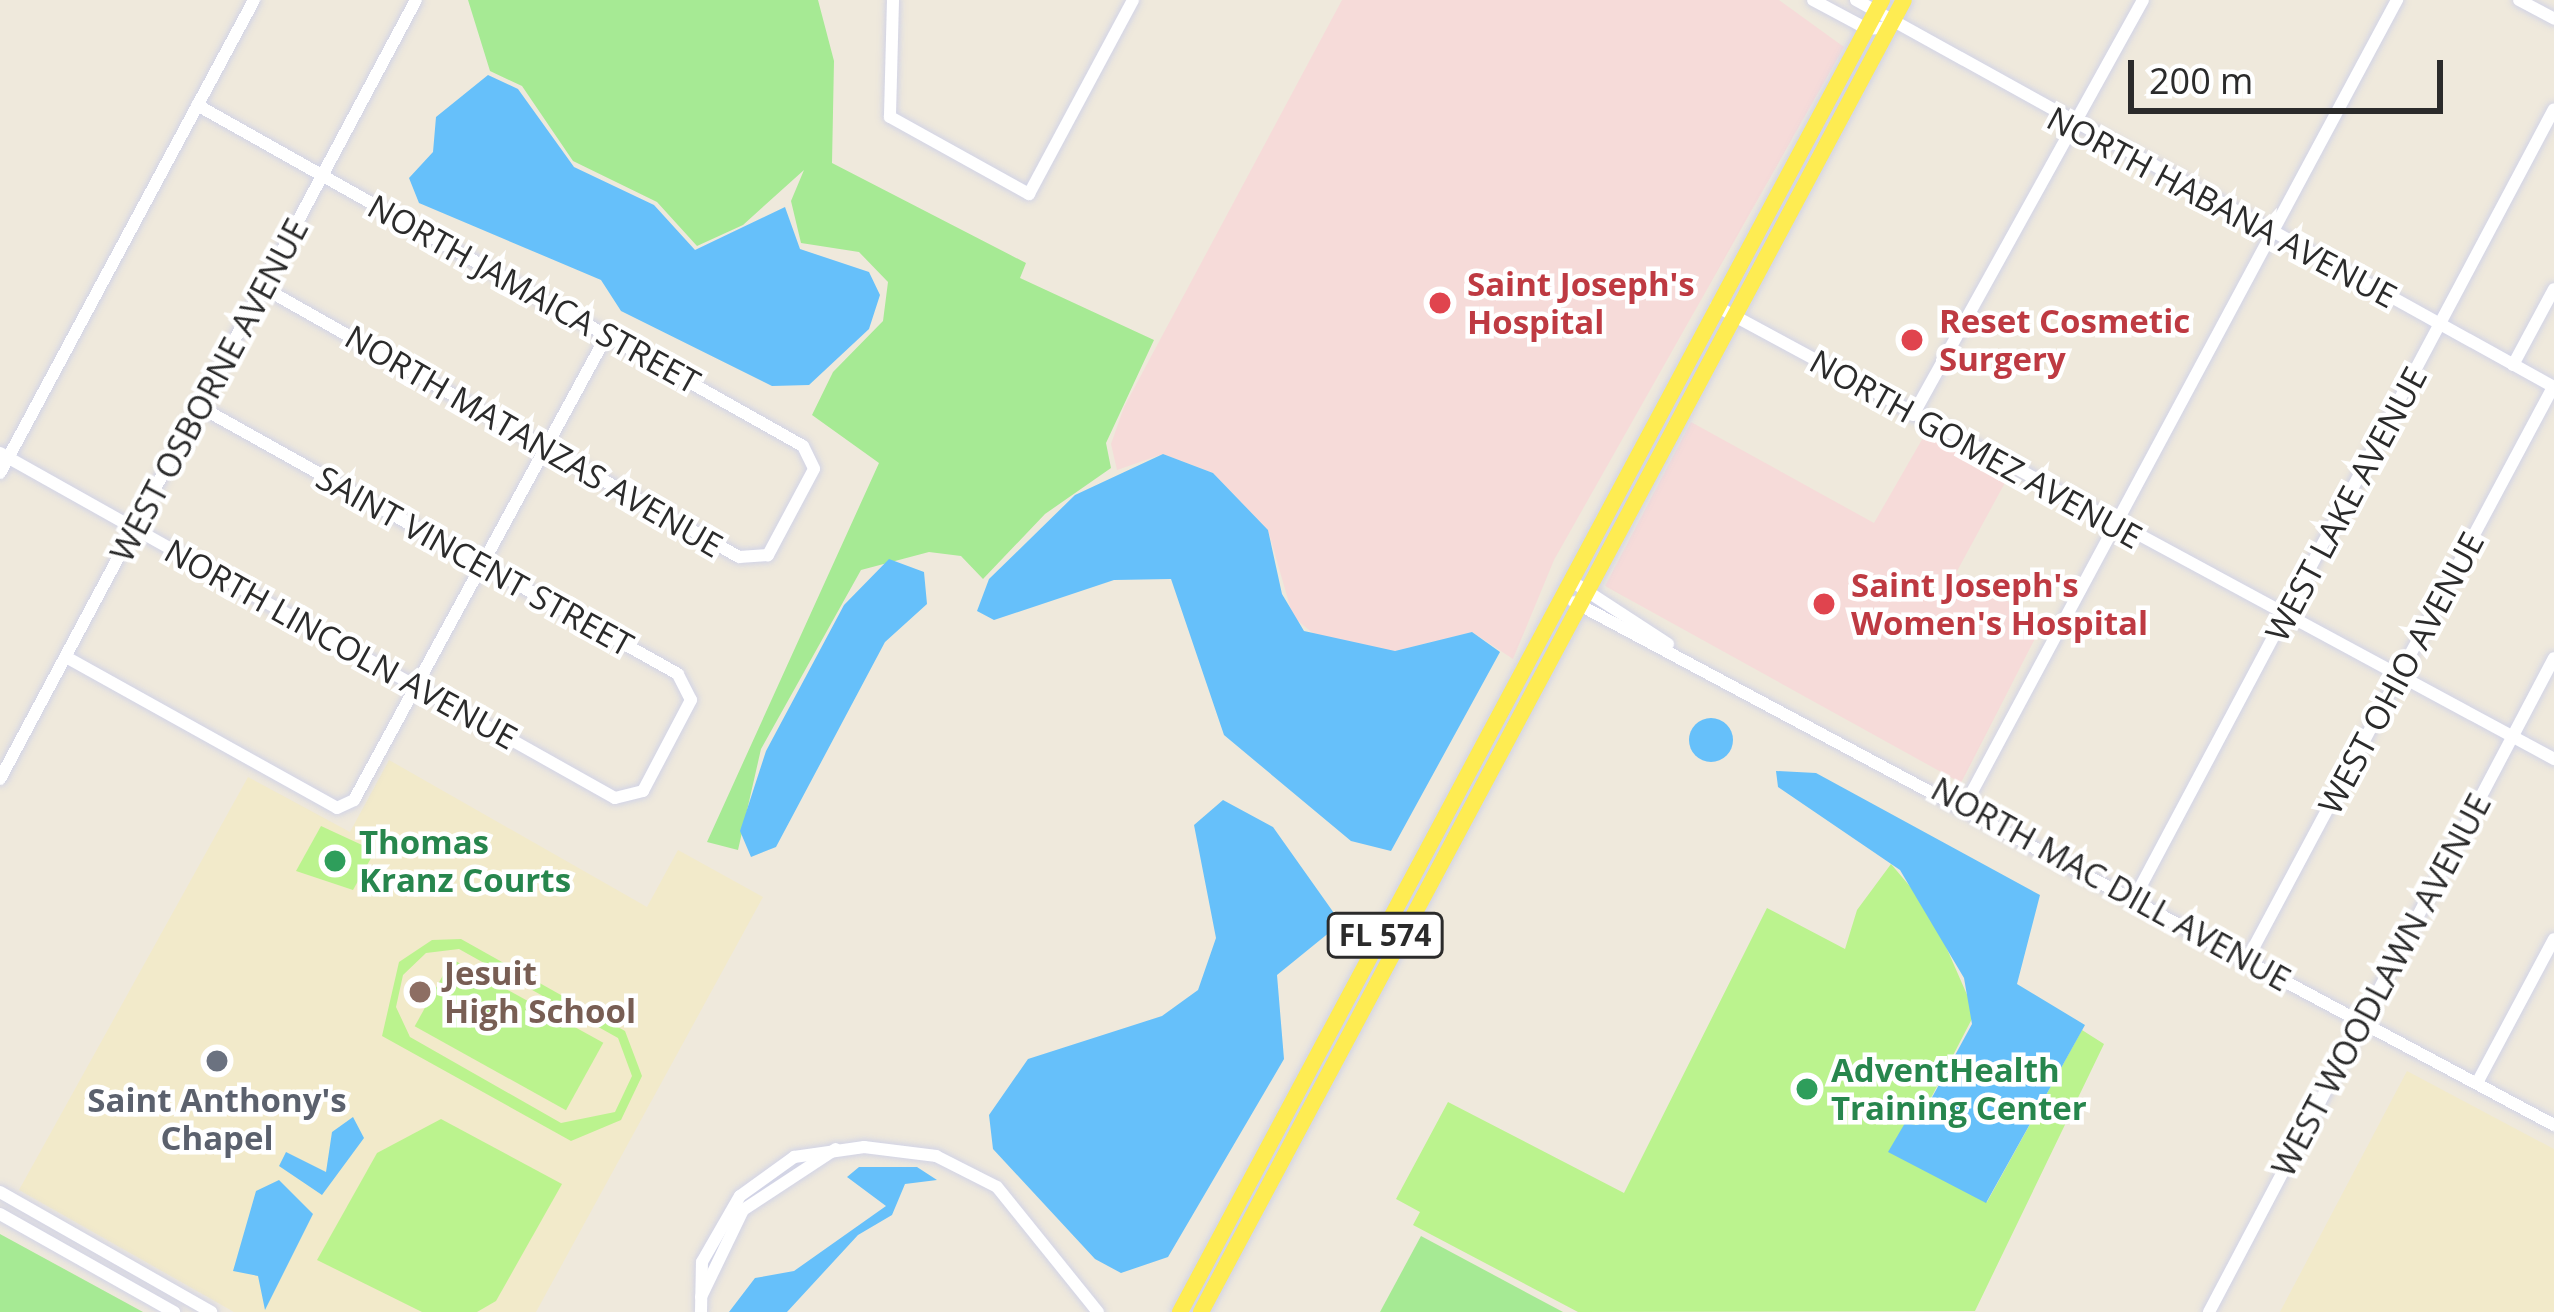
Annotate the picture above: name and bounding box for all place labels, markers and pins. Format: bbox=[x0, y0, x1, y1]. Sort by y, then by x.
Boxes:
place label: Saint Joseph's Hospital bbox=[1467, 264, 1695, 342]
marker: Saint Joseph's Hospital bbox=[1424, 287, 1456, 319]
place label: Reset Cosmetic Surgery bbox=[1939, 301, 2190, 379]
marker: Reset Cosmetic Surgery bbox=[1896, 324, 1928, 356]
place label: Saint Joseph's Women's Hospital bbox=[1851, 565, 2148, 643]
marker: Saint Joseph's Women's Hospital bbox=[1808, 588, 1840, 620]
place label: Thomas Kranz Courts bbox=[359, 822, 571, 900]
marker: Thomas Kranz Courts bbox=[322, 848, 348, 874]
place label: Jesuit High School bbox=[444, 953, 636, 1031]
marker: Jesuit High School bbox=[407, 979, 433, 1005]
marker: Saint Anthony's Chapel bbox=[204, 1048, 230, 1074]
place label: AdventHealth Training Center bbox=[1831, 1050, 2087, 1128]
marker: AdventHealth Training Center bbox=[1794, 1076, 1820, 1102]
place label: Saint Anthony's Chapel bbox=[87, 1080, 347, 1158]

